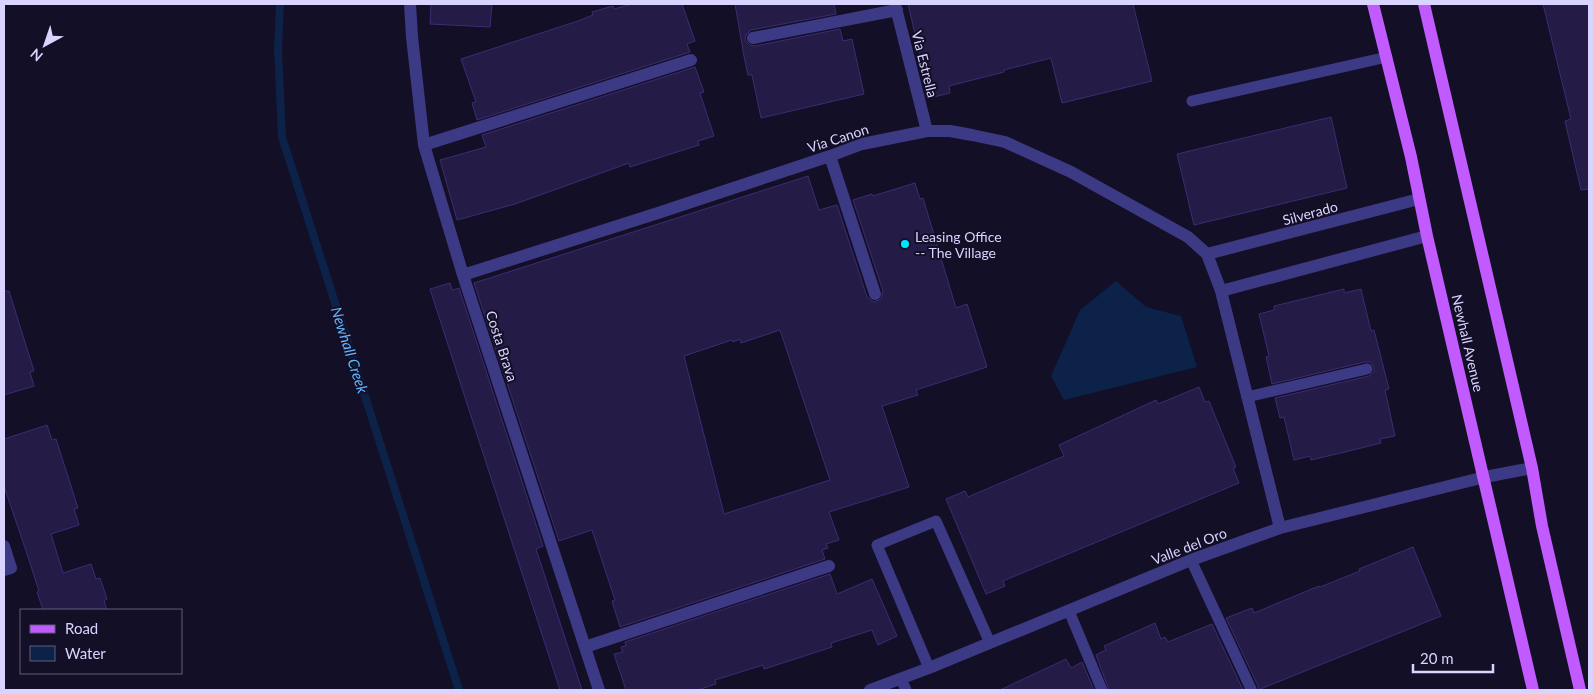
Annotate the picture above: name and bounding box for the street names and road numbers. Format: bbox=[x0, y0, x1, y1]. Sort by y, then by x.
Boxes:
street label: Via Estrella bbox=[909, 29, 942, 99]
street label: Via Canon bbox=[805, 120, 871, 156]
street label: Silverado bbox=[1281, 197, 1339, 229]
street label: Newhall Avenue bbox=[1449, 293, 1487, 393]
street label: Costa Brava bbox=[483, 308, 521, 384]
street label: Valle del Oro bbox=[1149, 524, 1229, 568]

